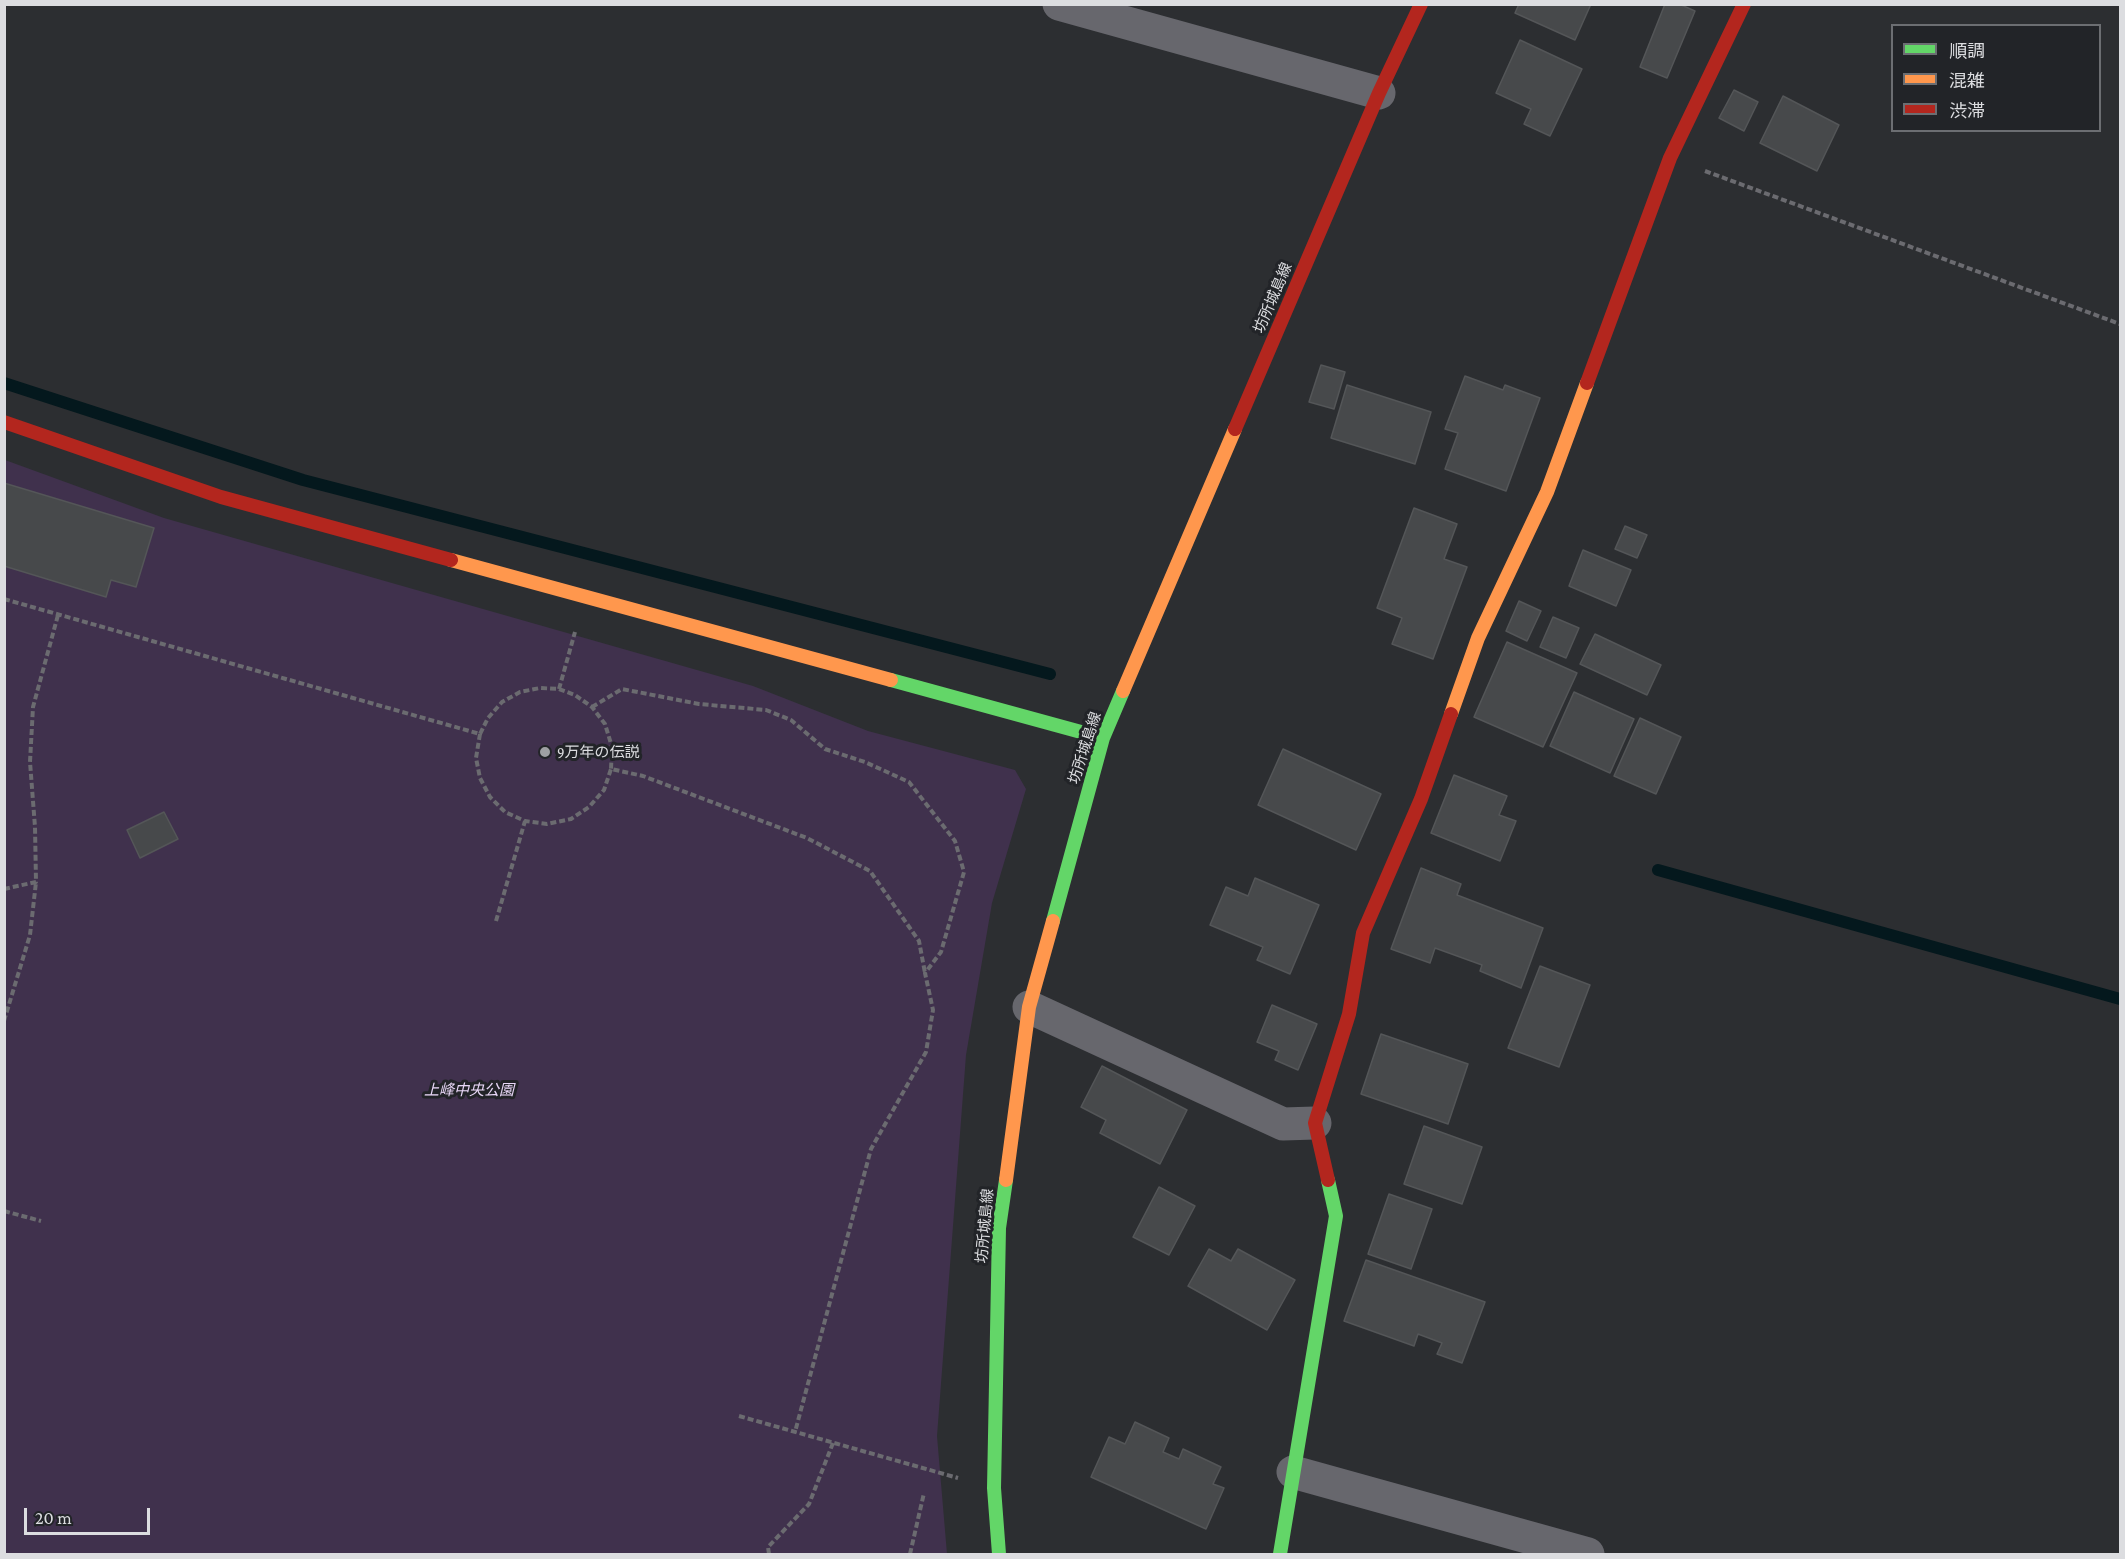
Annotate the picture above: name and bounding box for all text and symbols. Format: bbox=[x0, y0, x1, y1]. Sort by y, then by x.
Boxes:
legend bbox=[1891, 24, 2101, 132]
text: 順調 bbox=[1949, 41, 1985, 61]
text: 混雑 bbox=[1949, 71, 1985, 91]
text: 渋滞 bbox=[1949, 101, 1985, 121]
street label: 坊所城島線 bbox=[1250, 260, 1296, 336]
street label: 坊所城島線 bbox=[1065, 710, 1105, 786]
place label: 9万年の伝説 bbox=[557, 743, 640, 761]
marker: 9万年の伝説 bbox=[538, 745, 552, 759]
park label: 上峰中央公園 bbox=[424, 1081, 514, 1099]
street label: 坊所城島線 bbox=[973, 1188, 997, 1264]
scale bar bbox=[27, 1496, 153, 1534]
text: 20 m bbox=[35, 1508, 72, 1528]

